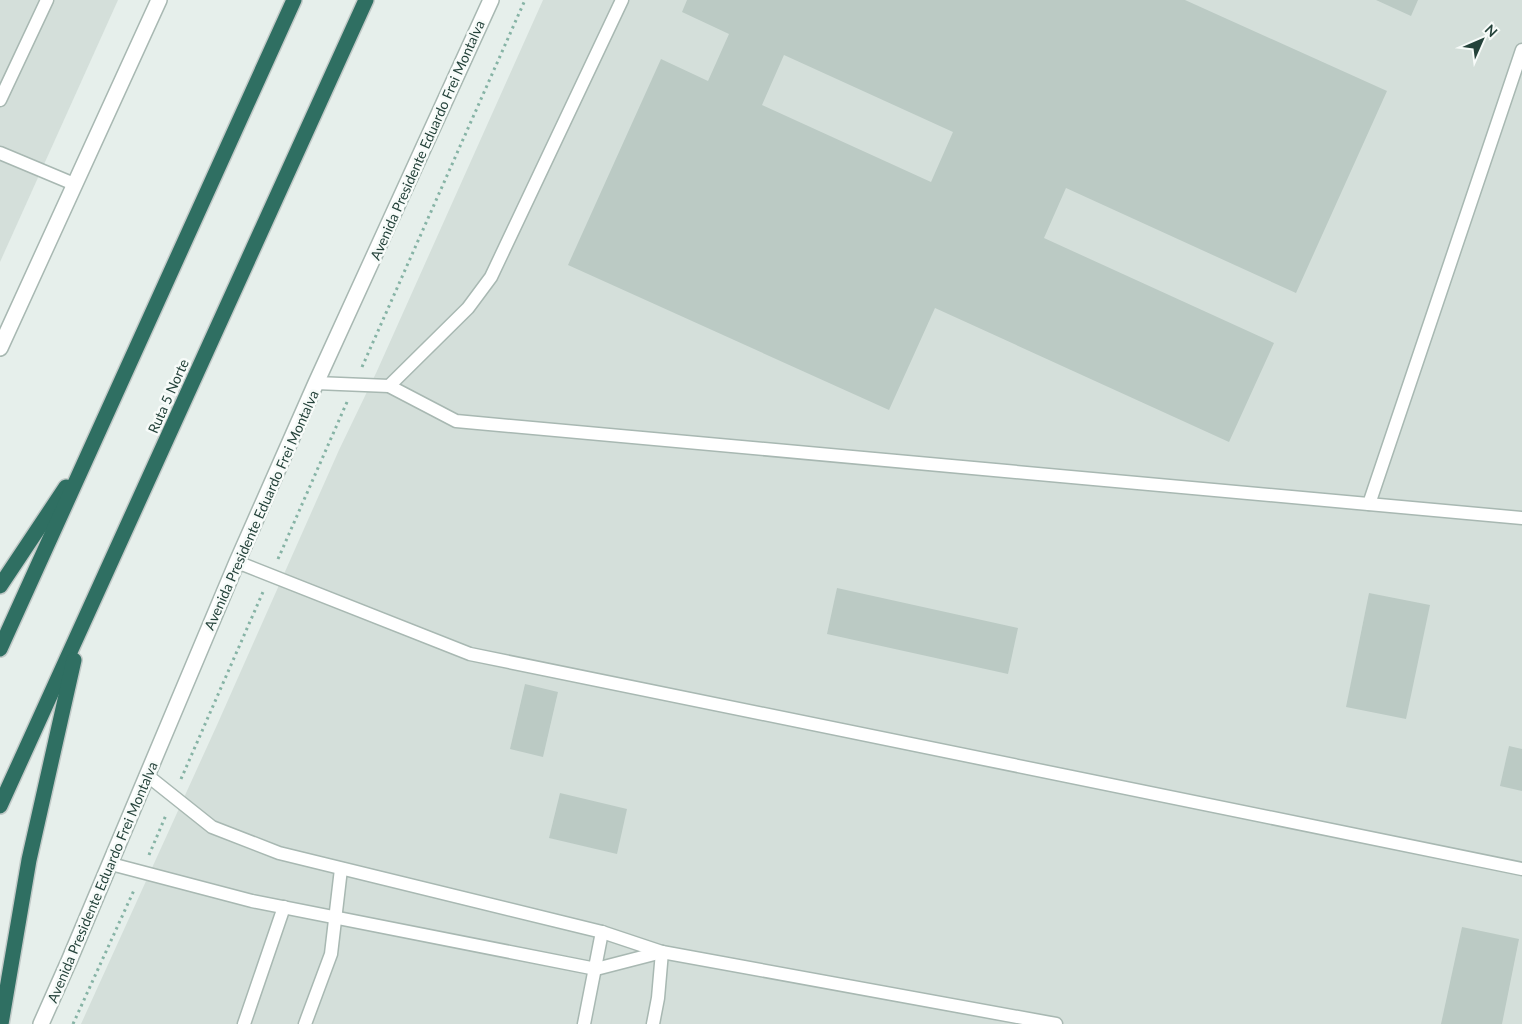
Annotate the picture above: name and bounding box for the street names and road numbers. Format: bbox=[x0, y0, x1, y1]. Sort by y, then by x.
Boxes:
street label: Avenida Presidente Eduardo Frei Montalva bbox=[366, 18, 488, 262]
street label: Ruta 5 Norte bbox=[144, 356, 192, 436]
street label: Avenida Presidente Eduardo Frei Montalva bbox=[200, 388, 322, 632]
street label: Avenida Presidente Eduardo Frei Montalva bbox=[43, 759, 161, 1005]

